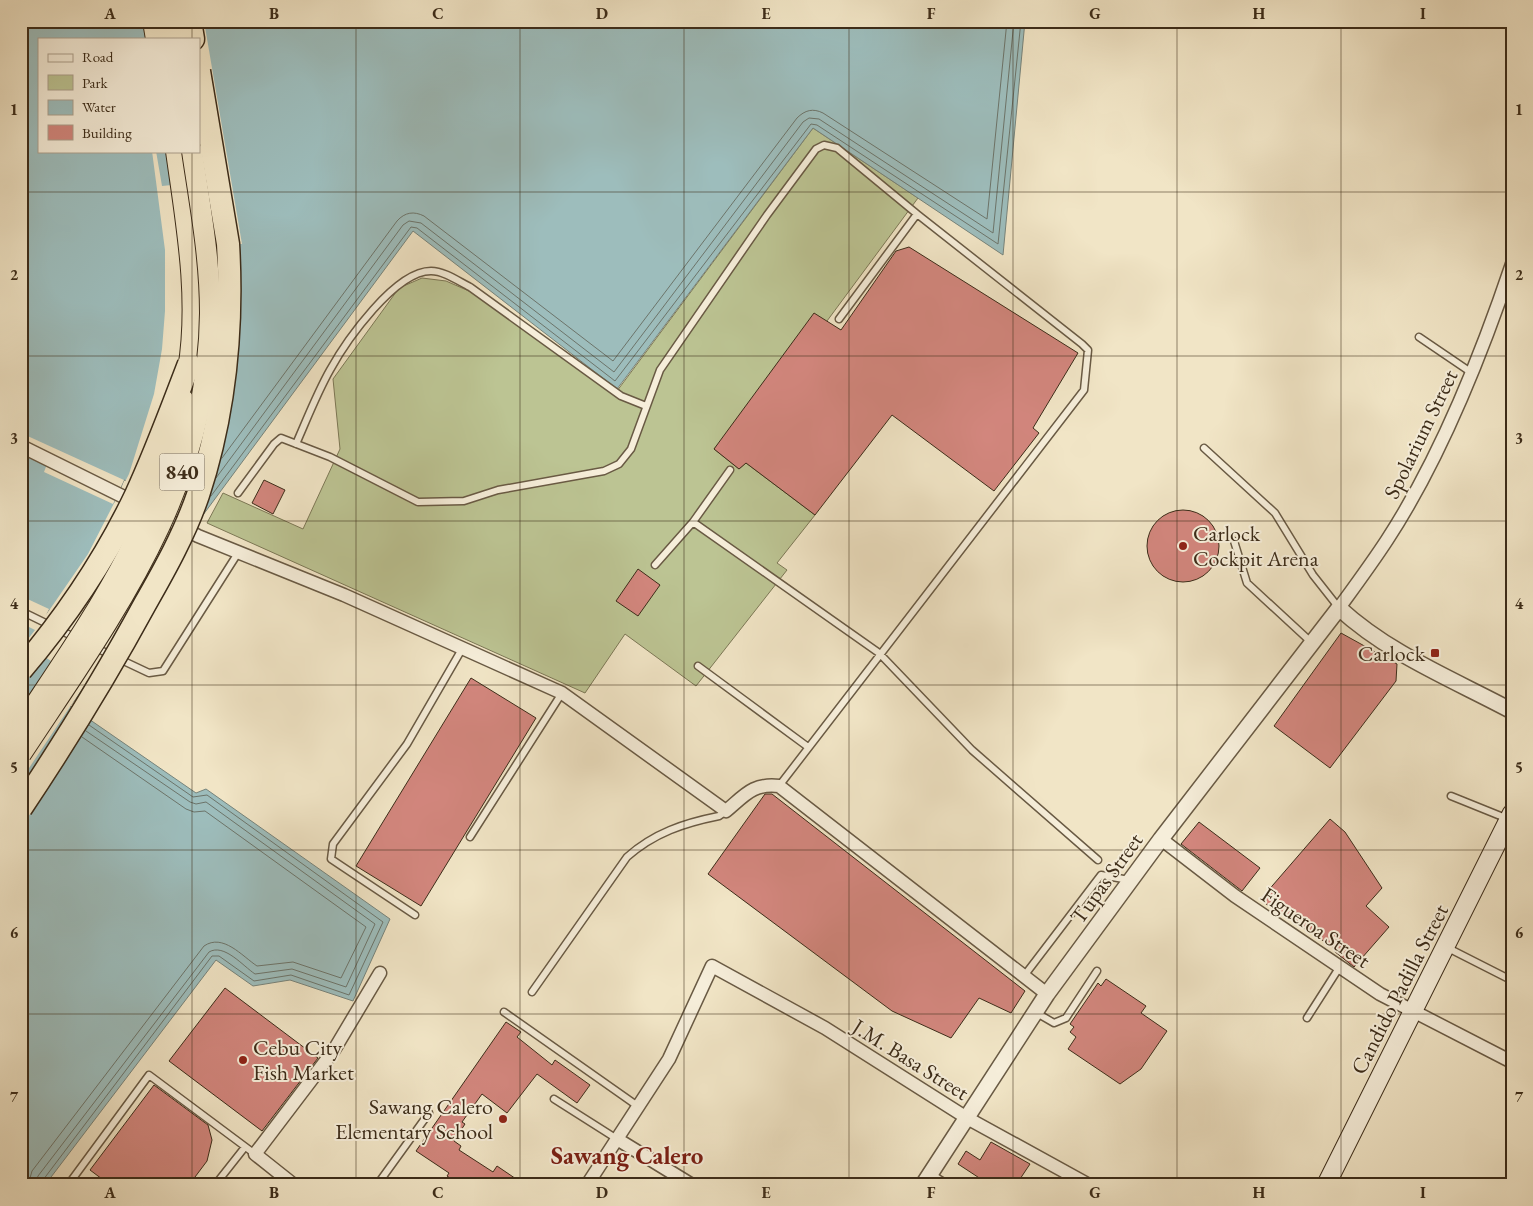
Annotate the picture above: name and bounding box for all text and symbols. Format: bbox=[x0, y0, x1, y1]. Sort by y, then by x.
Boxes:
text: A bbox=[103, 3, 116, 24]
text: B bbox=[269, 3, 279, 24]
text: C bbox=[432, 3, 444, 24]
text: D bbox=[596, 3, 608, 24]
text: E bbox=[761, 3, 771, 24]
text: F bbox=[927, 3, 936, 24]
text: G bbox=[1089, 3, 1101, 24]
text: H bbox=[1253, 3, 1266, 24]
text: I bbox=[1420, 3, 1426, 24]
legend bbox=[38, 38, 200, 152]
text: Road bbox=[82, 47, 114, 66]
text: Park bbox=[82, 73, 109, 92]
text: Water bbox=[82, 97, 116, 116]
text: 1 bbox=[10, 99, 18, 120]
text: 1 bbox=[1515, 99, 1523, 120]
text: Building bbox=[82, 123, 132, 142]
text: 2 bbox=[10, 264, 19, 285]
text: 2 bbox=[1515, 264, 1524, 285]
street label: Spolarium Street bbox=[1377, 365, 1464, 504]
text: 3 bbox=[10, 428, 18, 449]
text: 3 bbox=[1515, 428, 1523, 449]
road number: 840 bbox=[160, 454, 204, 491]
place label: Carlock Cockpit Arena bbox=[1193, 519, 1319, 573]
marker: Carlock Cockpit Arena bbox=[1177, 540, 1189, 552]
text: 4 bbox=[10, 593, 19, 614]
text: 4 bbox=[1515, 593, 1524, 614]
place label: Carlock bbox=[1358, 639, 1426, 668]
marker: Carlock bbox=[1429, 647, 1441, 659]
text: 5 bbox=[10, 757, 18, 778]
text: 5 bbox=[1515, 757, 1523, 778]
street label: Tupas Street bbox=[1064, 827, 1149, 930]
street label: Figueroa Street bbox=[1255, 880, 1376, 975]
street label: Candido Padilla Street bbox=[1344, 899, 1455, 1079]
text: 6 bbox=[10, 922, 19, 943]
text: 6 bbox=[1515, 922, 1524, 943]
street label: J.M. Basa Street bbox=[845, 1011, 975, 1107]
place label: Cebu City Fish Market bbox=[253, 1033, 354, 1087]
marker: Cebu City Fish Market bbox=[237, 1054, 249, 1066]
text: 7 bbox=[10, 1086, 19, 1107]
text: 7 bbox=[1515, 1086, 1524, 1107]
place label: Sawang Calero Elementary School bbox=[335, 1092, 493, 1146]
marker: Sawang Calero Elementary School bbox=[497, 1113, 509, 1125]
district label: Sawang Calero bbox=[551, 1139, 703, 1172]
text: A bbox=[103, 1182, 116, 1203]
text: B bbox=[269, 1182, 279, 1203]
text: C bbox=[432, 1182, 444, 1203]
text: D bbox=[596, 1182, 608, 1203]
text: E bbox=[761, 1182, 771, 1203]
text: F bbox=[927, 1182, 936, 1203]
text: G bbox=[1089, 1182, 1101, 1203]
text: H bbox=[1253, 1182, 1266, 1203]
text: I bbox=[1420, 1182, 1426, 1203]

